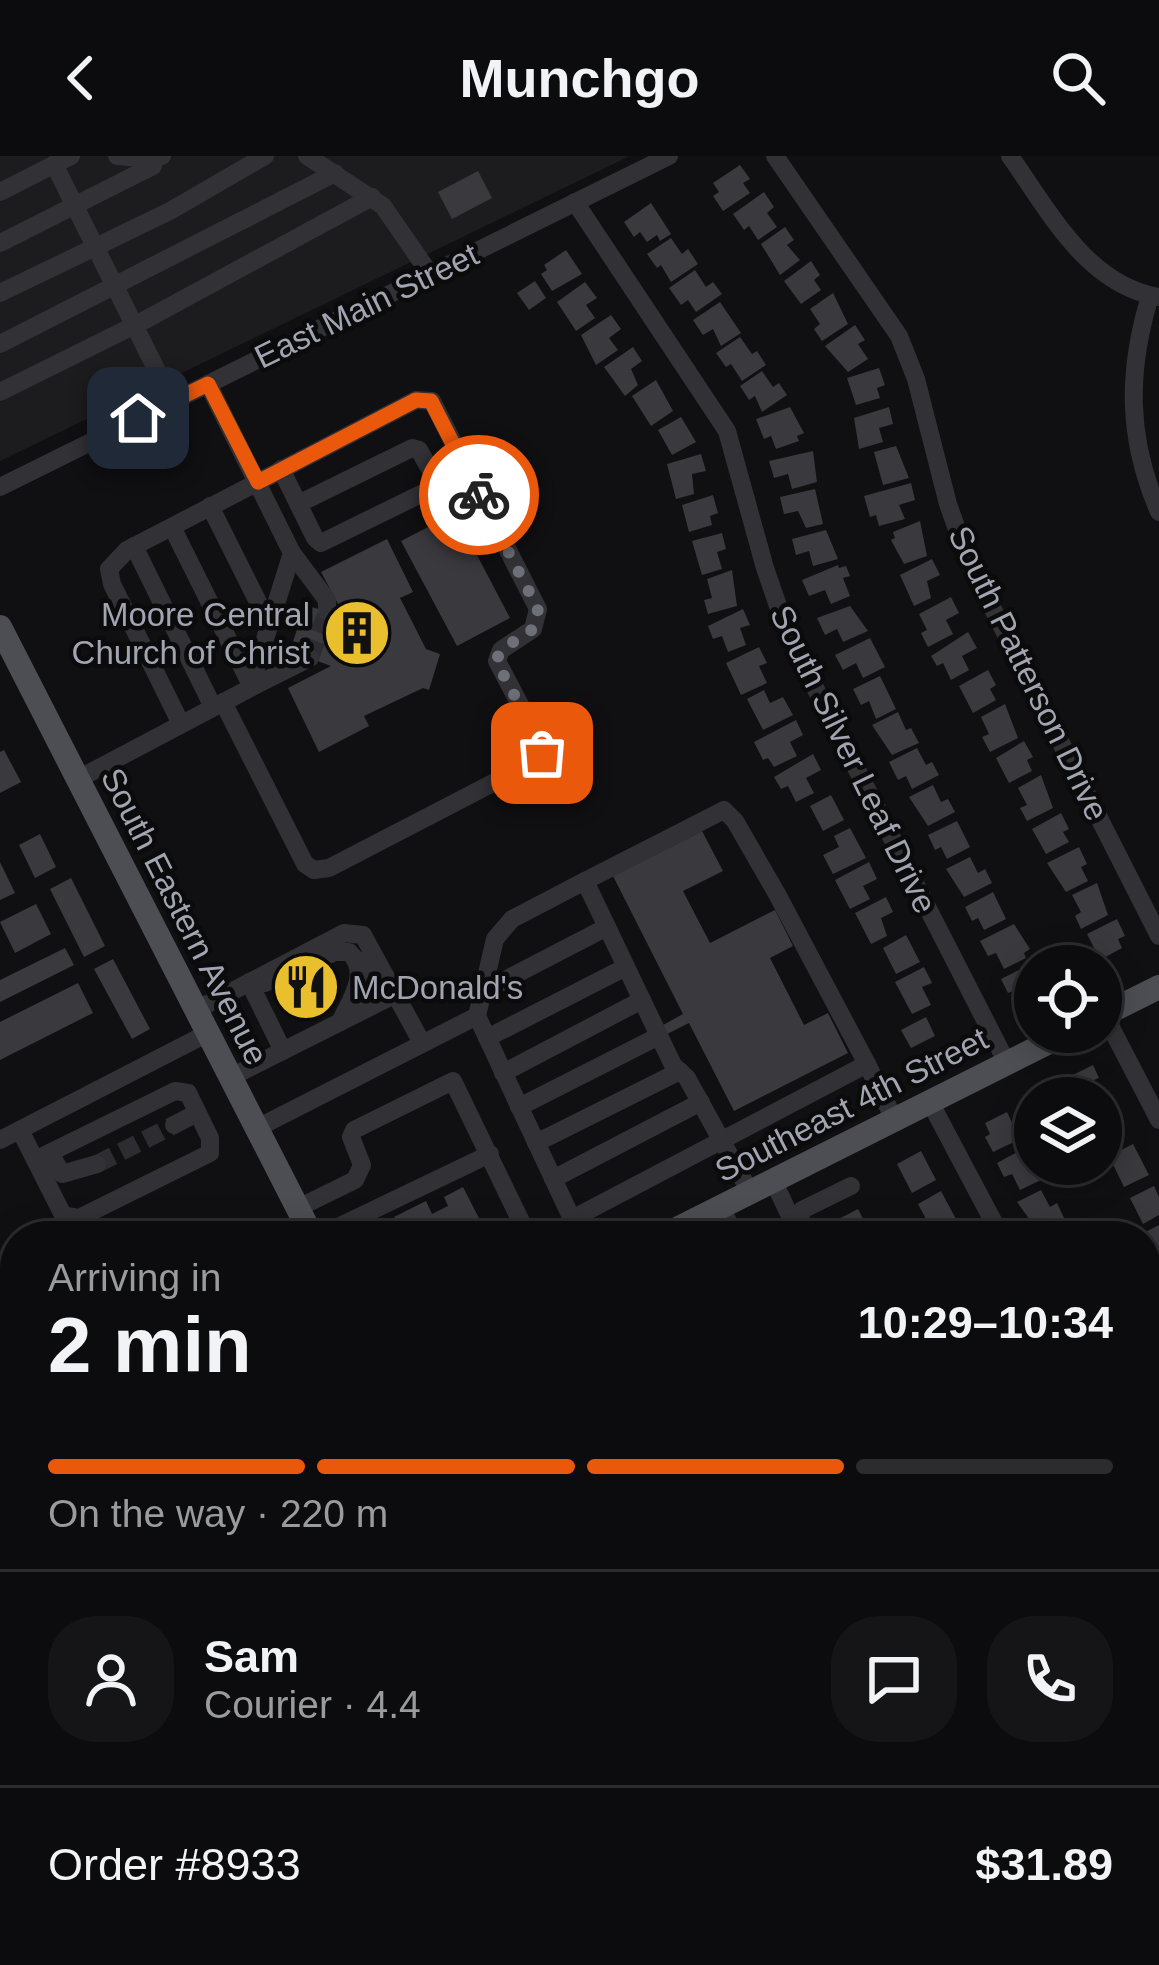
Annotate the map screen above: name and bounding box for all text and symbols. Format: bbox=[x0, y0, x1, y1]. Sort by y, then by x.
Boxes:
icon: back bbox=[48, 45, 114, 111]
icon: search bbox=[1045, 45, 1111, 111]
text: Munchgo bbox=[460, 48, 699, 108]
street label: East Main Street bbox=[248, 235, 484, 376]
pin bbox=[87, 367, 189, 469]
icon: home bbox=[105, 385, 171, 451]
courier bbox=[419, 435, 539, 555]
icon: bike bbox=[446, 462, 512, 528]
street label: South Patterson Drive bbox=[941, 520, 1116, 826]
place label: Moore Central Church of Christ bbox=[72, 596, 310, 671]
building icon: Moore Central Church of Christ bbox=[322, 598, 392, 668]
street label: South Silver Leaf Drive bbox=[763, 599, 944, 919]
pin bbox=[491, 702, 593, 804]
icon: bag bbox=[509, 720, 575, 786]
street label: South Eastern Avenue bbox=[94, 762, 275, 1071]
map controls bbox=[1014, 945, 1122, 1185]
button: locate bbox=[1014, 945, 1122, 1053]
restaurant icon: McDonald's bbox=[271, 952, 341, 1022]
place label: McDonald's bbox=[352, 969, 523, 1006]
street label: Southeast 4th Street bbox=[709, 1020, 994, 1189]
button: layers bbox=[1014, 1077, 1122, 1185]
text: Arriving in bbox=[48, 1256, 221, 1299]
text: 10:29–10:34 bbox=[858, 1297, 1113, 1348]
text: 2 min bbox=[48, 1301, 252, 1389]
text: On the way · 220 m bbox=[48, 1492, 388, 1535]
button: person bbox=[48, 1616, 174, 1742]
button: chat bbox=[831, 1616, 957, 1742]
button: phone bbox=[987, 1616, 1113, 1742]
text: Sam bbox=[204, 1631, 299, 1682]
text: Courier · 4.4 bbox=[204, 1683, 421, 1726]
text: Order #8933 bbox=[48, 1839, 301, 1890]
text: $31.89 bbox=[975, 1839, 1113, 1890]

